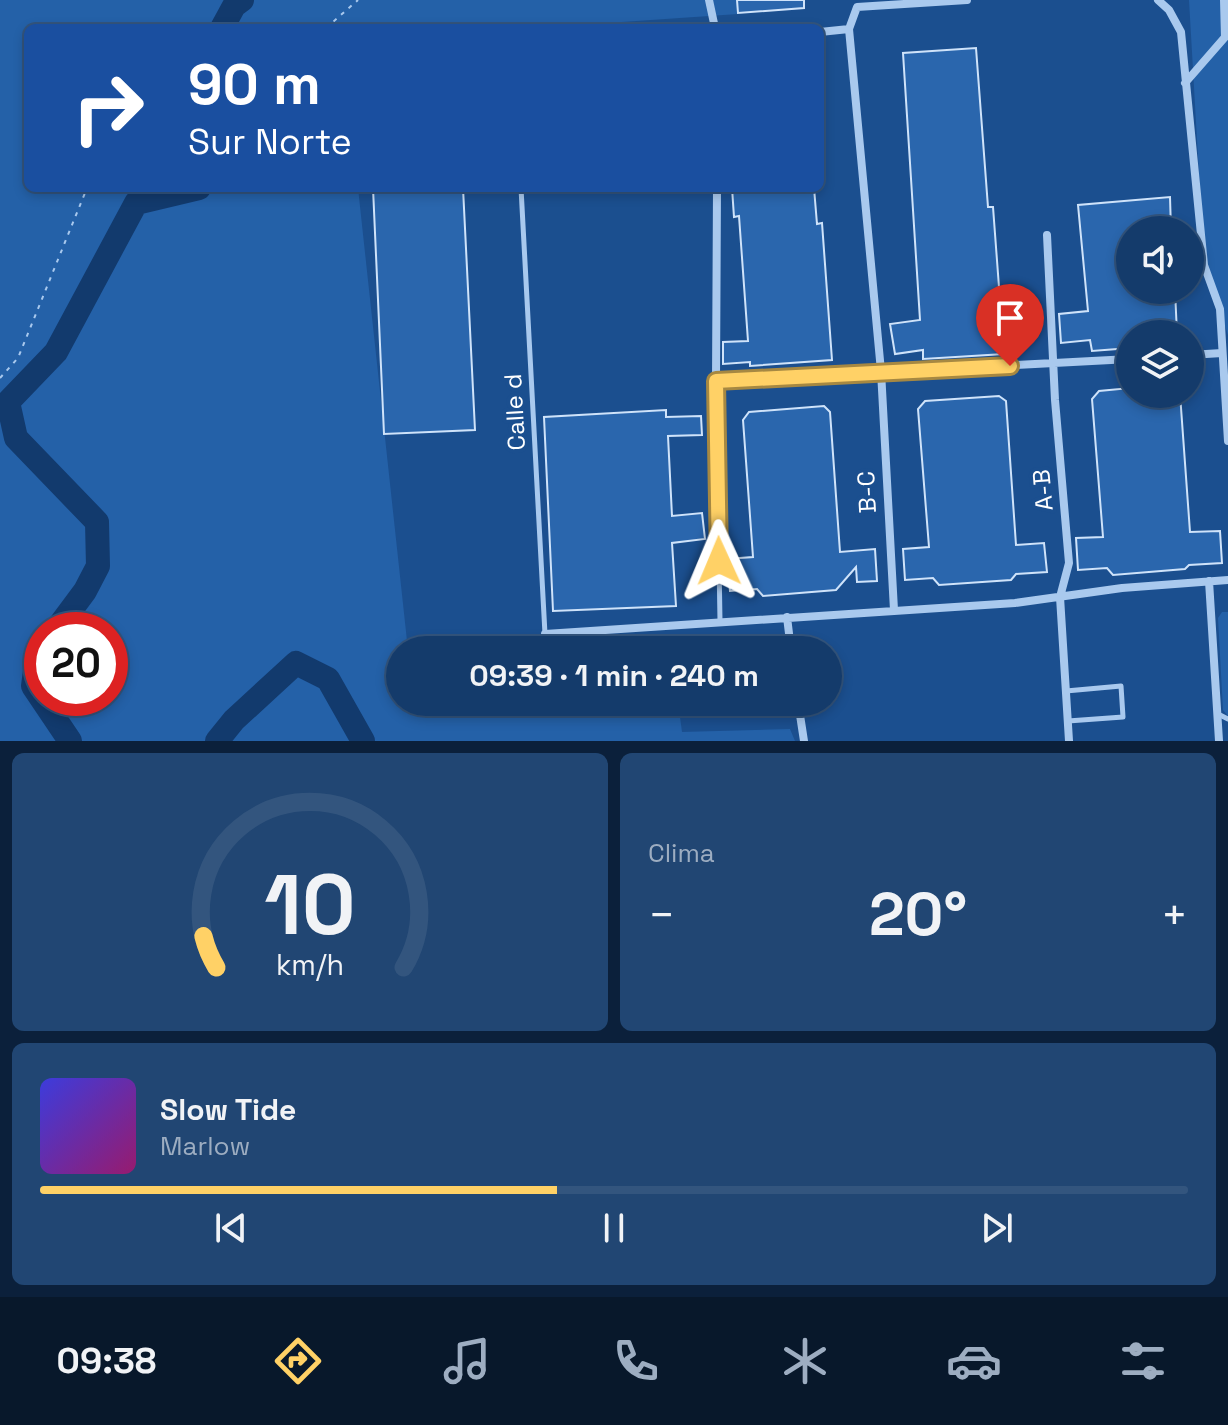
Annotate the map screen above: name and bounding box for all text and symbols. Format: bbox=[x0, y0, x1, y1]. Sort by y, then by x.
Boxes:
text: 90 m bbox=[188, 49, 321, 120]
icon: right bbox=[56, 56, 160, 160]
text: Sur Norte bbox=[188, 119, 352, 165]
map controls bbox=[1116, 216, 1204, 408]
button: sound bbox=[1116, 216, 1204, 304]
pin bbox=[976, 284, 1044, 366]
icon: arrive bbox=[988, 296, 1032, 340]
button: layers bbox=[1116, 320, 1204, 408]
street label: Calle d bbox=[497, 373, 532, 451]
street label: A-B bbox=[1025, 468, 1060, 512]
street label: B-C bbox=[850, 470, 883, 514]
position arrow bbox=[677, 519, 761, 603]
speed limit sign: 20 bbox=[24, 612, 128, 716]
text: 09:39 · 1 min · 240 m bbox=[469, 656, 759, 695]
text: Clima bbox=[648, 836, 715, 870]
text: 10 bbox=[264, 852, 356, 958]
text: 20° bbox=[869, 876, 967, 953]
text: − bbox=[648, 887, 675, 943]
text: + bbox=[1161, 887, 1188, 943]
text: km/h bbox=[276, 947, 344, 983]
text: Slow Tide bbox=[160, 1090, 296, 1129]
text: Marlow bbox=[160, 1129, 250, 1163]
icon: previous bbox=[209, 1206, 253, 1250]
icon: pause bbox=[592, 1206, 636, 1250]
icon: next bbox=[975, 1206, 1019, 1250]
icon: directions bbox=[270, 1333, 326, 1389]
icon: music bbox=[439, 1333, 495, 1389]
icon: phone bbox=[608, 1333, 664, 1389]
icon: climate bbox=[777, 1333, 833, 1389]
icon: car bbox=[946, 1333, 1002, 1389]
icon: filters bbox=[1115, 1333, 1171, 1389]
text: 09:38 bbox=[57, 1338, 156, 1384]

